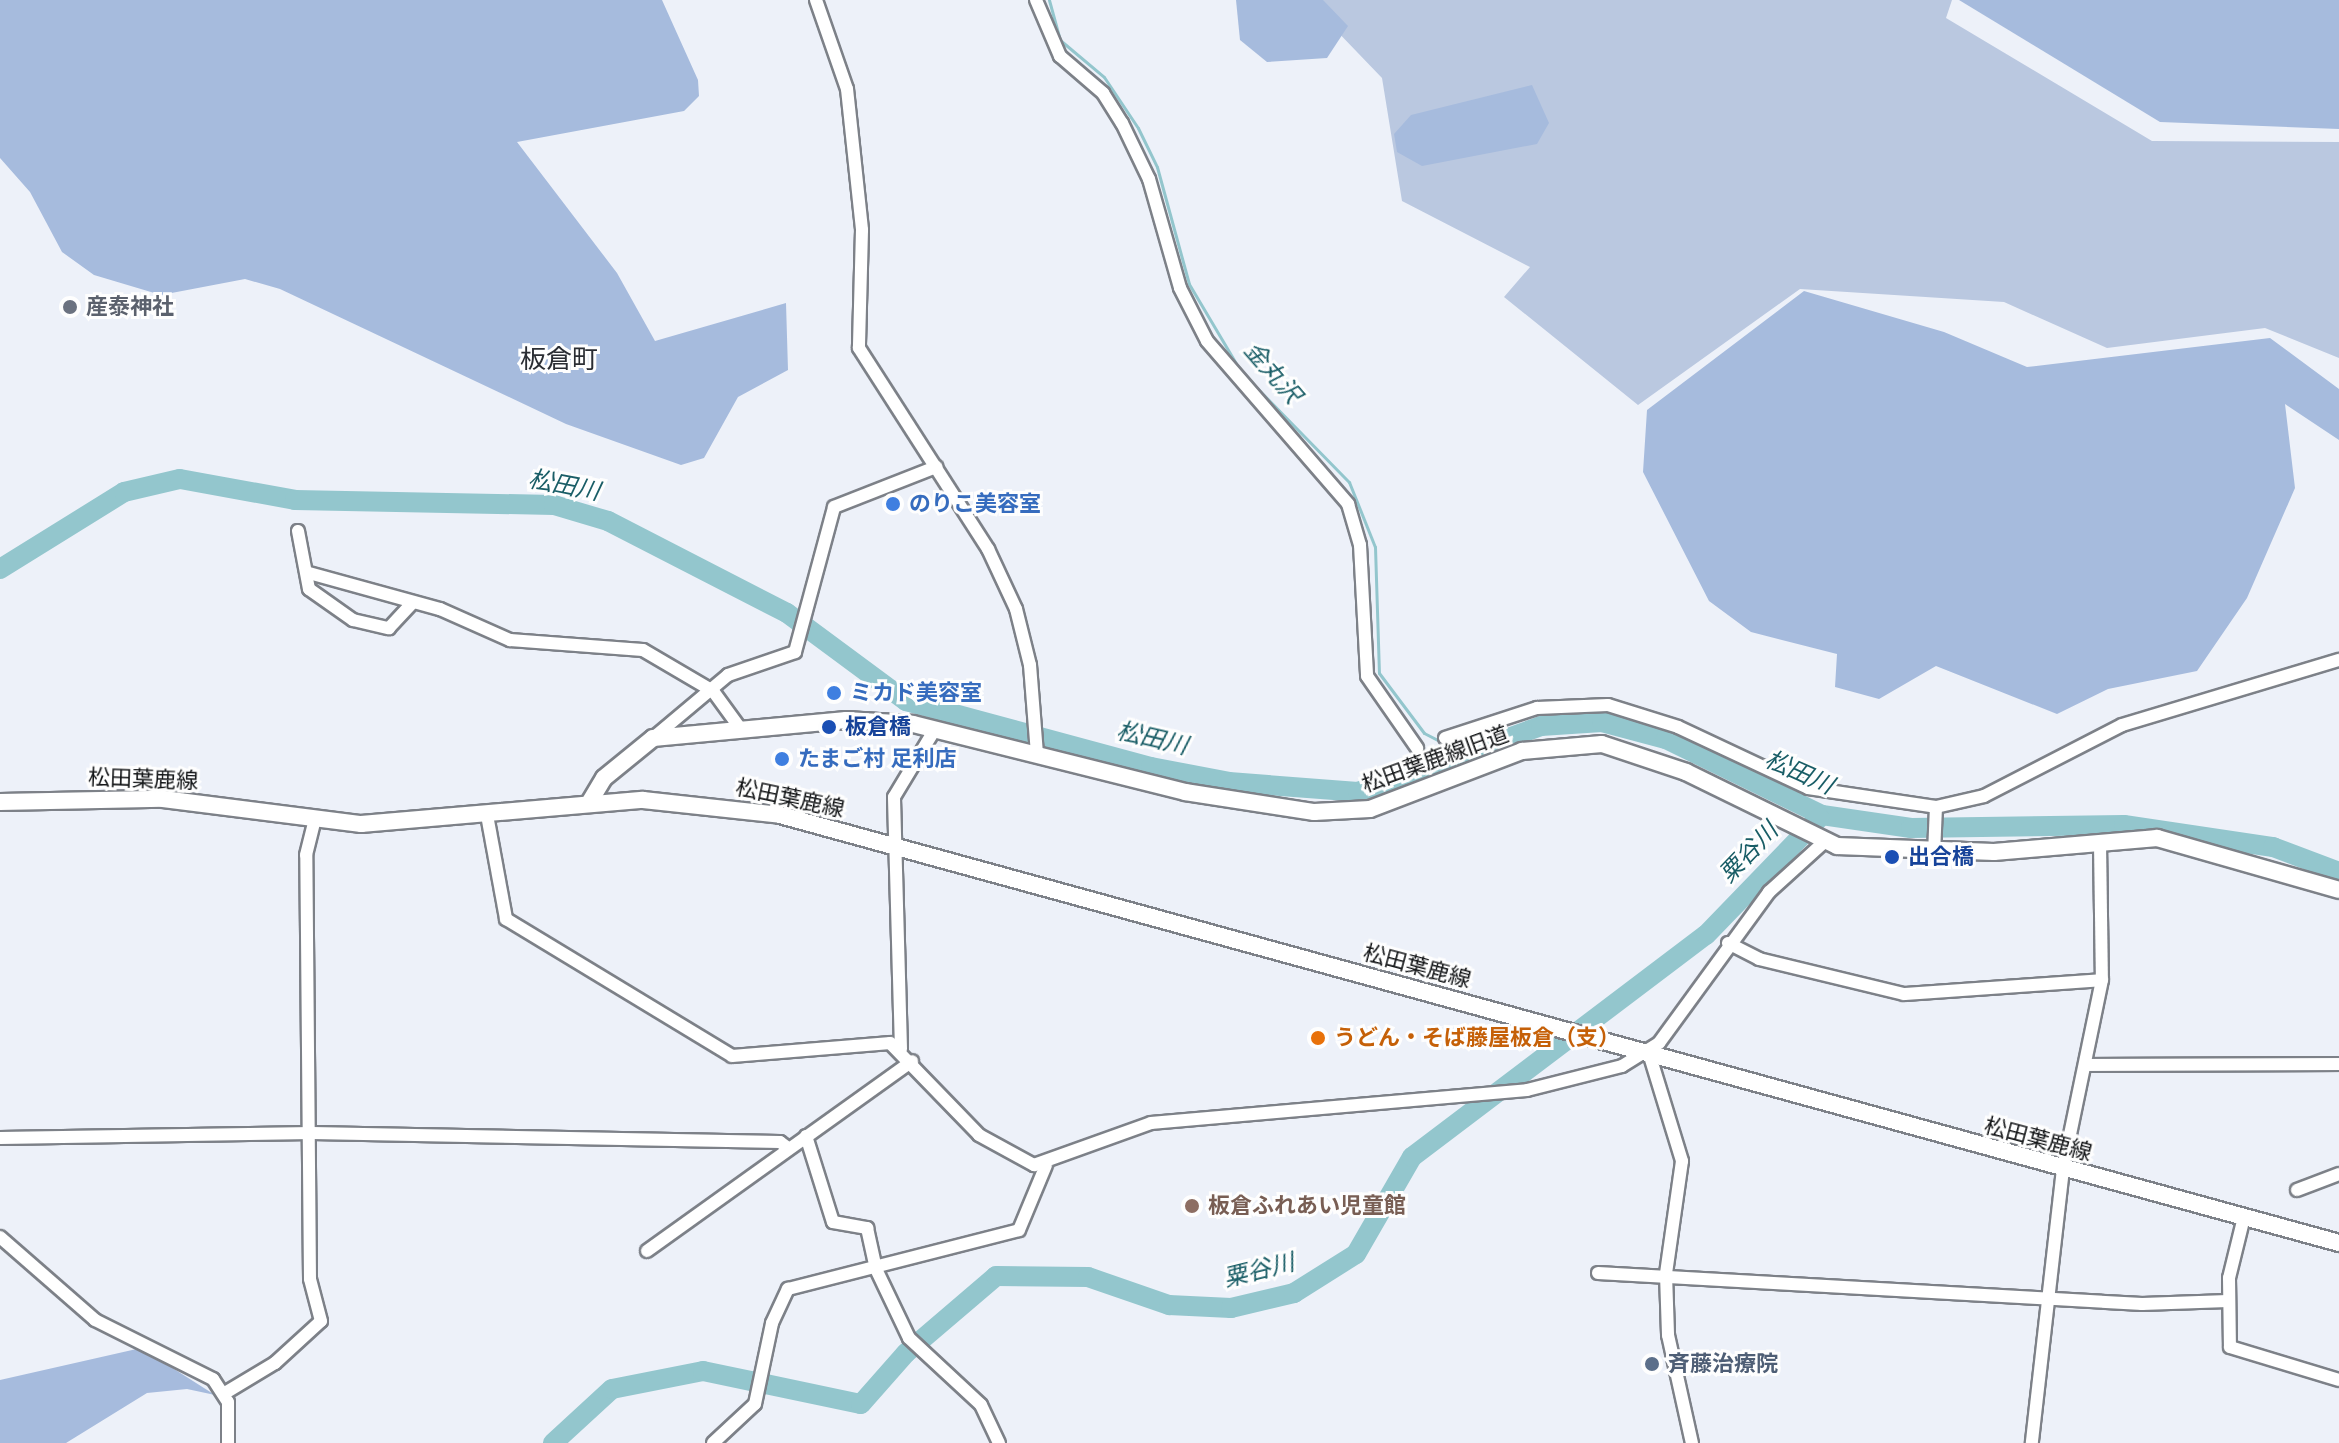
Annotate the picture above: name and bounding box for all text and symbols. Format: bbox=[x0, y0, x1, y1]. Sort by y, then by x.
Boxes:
place label: 産泰神社 bbox=[86, 294, 174, 320]
marker: 産泰神社 bbox=[61, 298, 79, 316]
water label: 金丸沢 bbox=[1238, 336, 1306, 410]
district label: 板倉町 bbox=[520, 344, 598, 376]
water label: 松田川 bbox=[526, 465, 602, 507]
place label: のりこ美容室 bbox=[909, 491, 1041, 517]
marker: のりこ美容室 bbox=[884, 495, 902, 513]
place label: ミカド美容室 bbox=[850, 680, 982, 706]
marker: ミカド美容室 bbox=[825, 684, 843, 702]
place label: 板倉橋 bbox=[845, 714, 911, 740]
water label: 松田川 bbox=[1114, 717, 1190, 761]
marker: 板倉橋 bbox=[820, 718, 838, 736]
street label: 松田葉鹿線旧道 bbox=[1358, 720, 1512, 798]
water label: 松田川 bbox=[1760, 745, 1838, 801]
place label: たまご村 足利店 bbox=[798, 746, 957, 772]
marker: たまご村 足利店 bbox=[773, 750, 791, 768]
street label: 松田葉鹿線 bbox=[88, 764, 198, 794]
street label: 松田葉鹿線 bbox=[733, 774, 847, 822]
water label: 粟谷川 bbox=[1714, 817, 1784, 889]
place label: 出合橋 bbox=[1908, 844, 1974, 870]
marker: 出合橋 bbox=[1883, 848, 1901, 866]
street label: 松田葉鹿線 bbox=[1360, 939, 1474, 993]
place label: うどん・そば藤屋板倉（支） bbox=[1334, 1025, 1620, 1051]
marker: うどん・そば藤屋板倉（支） bbox=[1309, 1029, 1327, 1047]
street label: 松田葉鹿線 bbox=[1981, 1112, 2095, 1166]
place label: 板倉ふれあい児童館 bbox=[1208, 1193, 1406, 1219]
marker: 板倉ふれあい児童館 bbox=[1183, 1197, 1201, 1215]
water label: 粟谷川 bbox=[1221, 1248, 1297, 1294]
place label: 斉藤治療院 bbox=[1668, 1351, 1778, 1377]
marker: 斉藤治療院 bbox=[1643, 1355, 1661, 1373]

